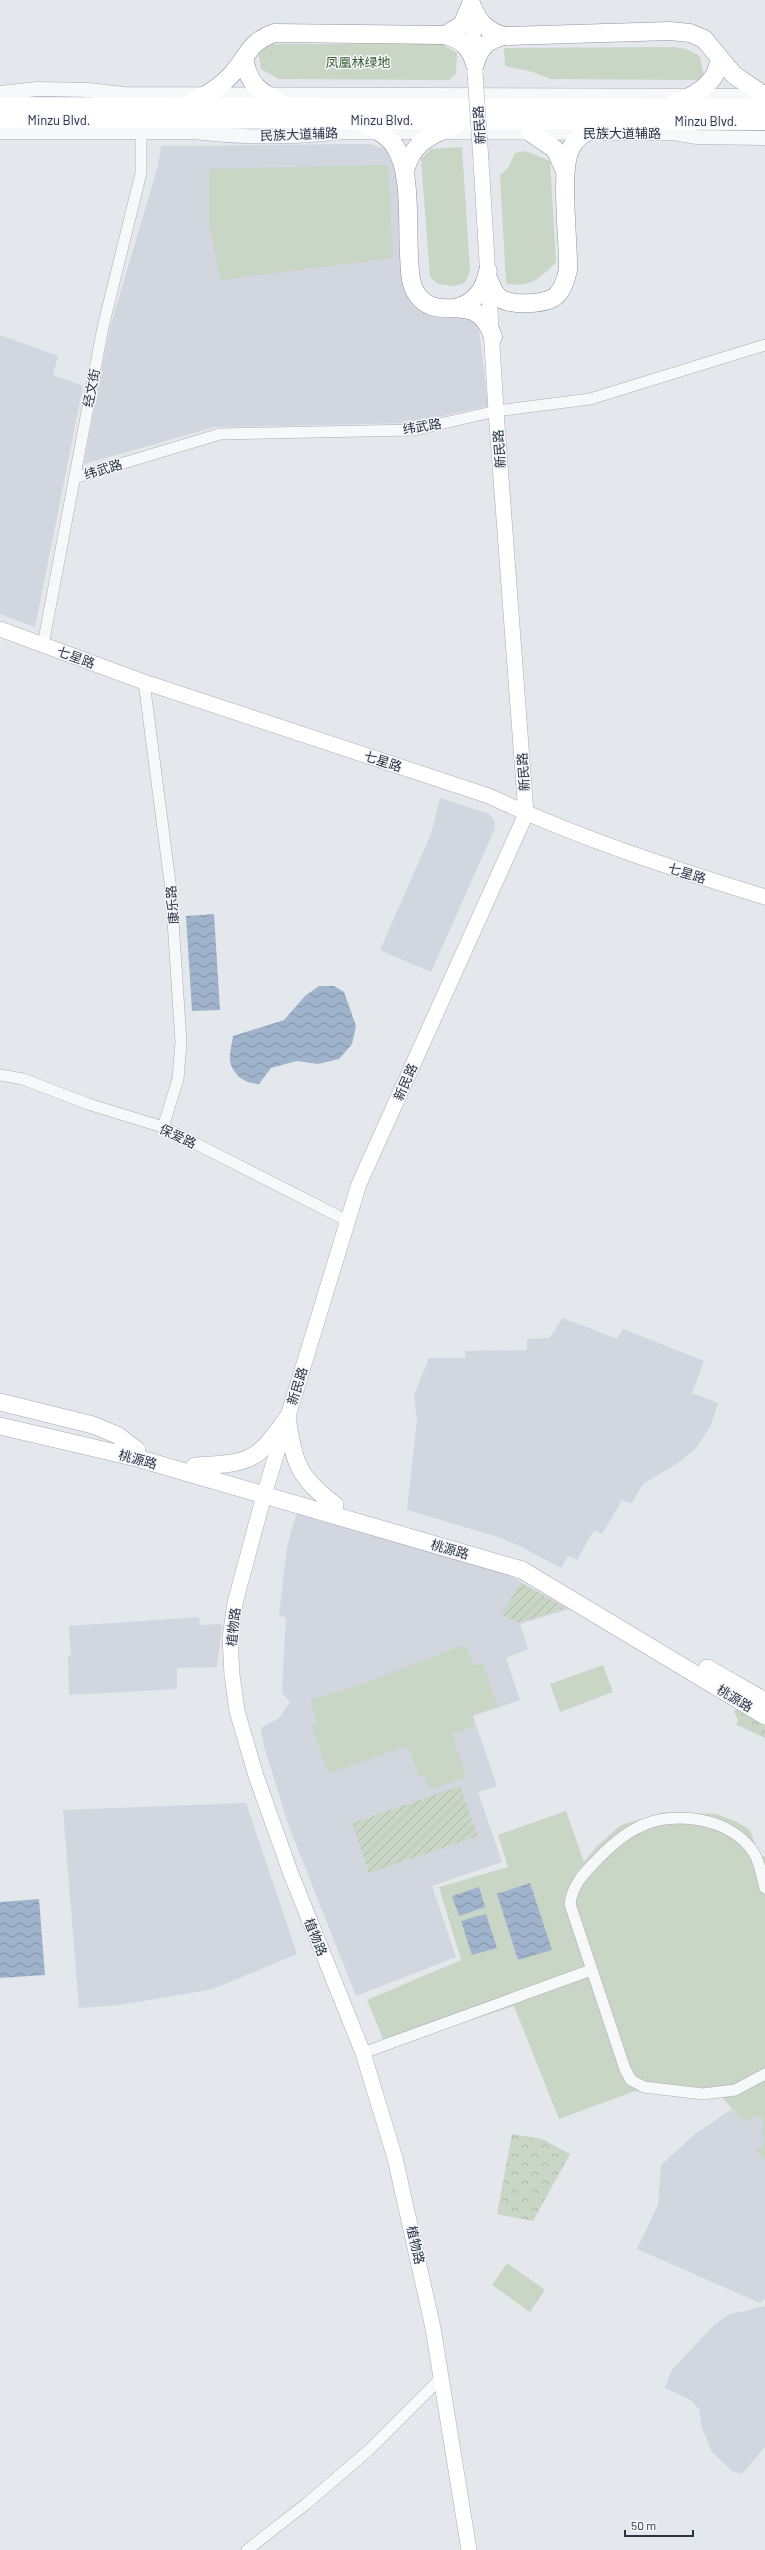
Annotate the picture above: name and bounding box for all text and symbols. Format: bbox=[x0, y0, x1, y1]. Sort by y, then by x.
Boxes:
park label: 凤凰林绿地 bbox=[325, 54, 391, 70]
street label: 新民路 bbox=[470, 105, 488, 145]
street label: Minzu Blvd. bbox=[28, 112, 90, 128]
street label: Minzu Blvd. bbox=[351, 112, 413, 128]
street label: Minzu Blvd. bbox=[675, 113, 737, 129]
street label: 民族大道辅路 bbox=[260, 125, 338, 143]
street label: 民族大道辅路 bbox=[583, 125, 661, 141]
street label: 经文街 bbox=[79, 367, 103, 409]
street label: 纬武路 bbox=[401, 415, 443, 437]
street label: 新民路 bbox=[490, 429, 508, 469]
street label: 纬武路 bbox=[82, 456, 124, 482]
street label: 七星路 bbox=[55, 643, 97, 671]
street label: 七星路 bbox=[362, 747, 404, 775]
street label: 新民路 bbox=[514, 752, 532, 792]
street label: 七星路 bbox=[666, 860, 708, 886]
street label: 康乐路 bbox=[162, 885, 182, 925]
street label: 新民路 bbox=[390, 1061, 420, 1103]
street label: 保爱路 bbox=[157, 1121, 199, 1151]
street label: 新民路 bbox=[284, 1365, 310, 1407]
street label: 桃源路 bbox=[117, 1446, 159, 1472]
street label: 桃源路 bbox=[429, 1536, 471, 1562]
street label: 植物路 bbox=[223, 1607, 243, 1647]
street label: 桃源路 bbox=[714, 1681, 756, 1715]
street label: 植物路 bbox=[301, 1916, 331, 1958]
street label: 植物路 bbox=[404, 2224, 428, 2266]
scale bar bbox=[625, 2512, 693, 2538]
text: 50 m bbox=[631, 2518, 656, 2532]

